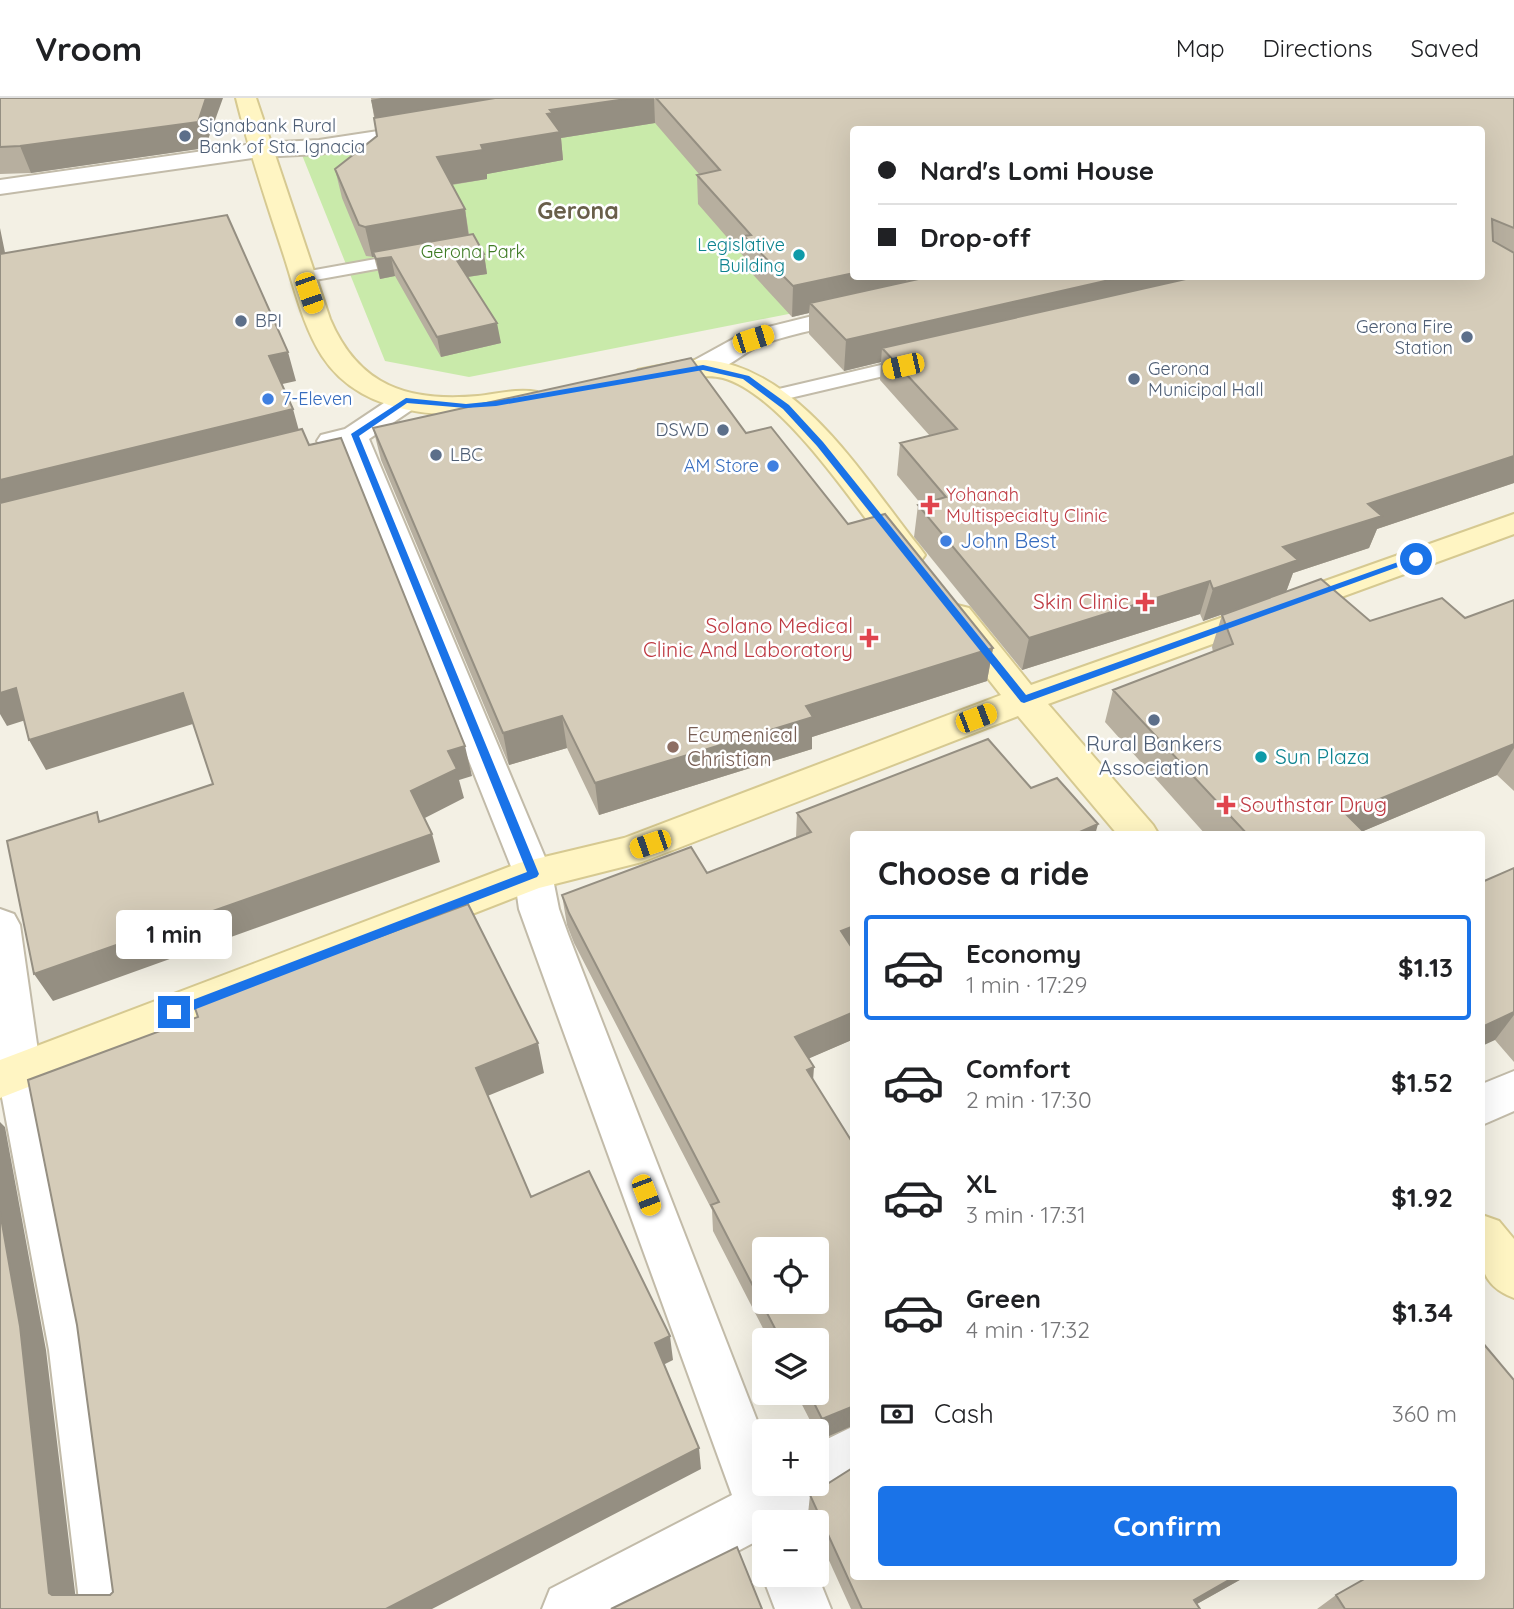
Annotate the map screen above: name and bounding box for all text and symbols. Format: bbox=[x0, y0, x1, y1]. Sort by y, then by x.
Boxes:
text: Vroom bbox=[35, 28, 142, 69]
text: Map bbox=[1176, 33, 1225, 63]
text: Directions bbox=[1263, 33, 1373, 63]
text: Saved bbox=[1411, 33, 1479, 63]
place label: Signabank Rural Bank of Sta. Ignacia bbox=[199, 114, 365, 158]
marker: Signabank Rural Bank of Sta. Ignacia bbox=[177, 128, 193, 144]
text: Nard's Lomi House bbox=[920, 154, 1154, 187]
district label: Gerona bbox=[537, 196, 619, 225]
text: Drop-off bbox=[920, 221, 1031, 254]
place label: Legislative Building bbox=[697, 233, 785, 277]
park label: Gerona Park bbox=[421, 240, 525, 263]
marker: Legislative Building bbox=[791, 247, 807, 263]
car bbox=[293, 270, 326, 316]
place label: BPI bbox=[255, 309, 282, 332]
marker: BPI bbox=[233, 313, 249, 329]
place label: Gerona Fire Station bbox=[1356, 315, 1453, 359]
car bbox=[730, 323, 777, 355]
marker: Gerona Fire Station bbox=[1459, 329, 1475, 345]
car bbox=[881, 351, 926, 381]
place label: Gerona Municipal Hall bbox=[1148, 357, 1264, 401]
marker: Gerona Municipal Hall bbox=[1126, 371, 1142, 387]
place label: 7-Eleven bbox=[282, 387, 353, 410]
marker: 7-Eleven bbox=[260, 391, 276, 407]
place label: DSWD bbox=[656, 418, 709, 441]
marker: DSWD bbox=[715, 422, 731, 438]
place label: LBC bbox=[450, 443, 483, 466]
marker: LBC bbox=[428, 447, 444, 463]
place label: AM Store bbox=[684, 454, 759, 477]
marker: AM Store bbox=[765, 458, 781, 474]
place label: Yohanah Multispecialty Clinic bbox=[946, 483, 1107, 527]
marker: Yohanah Multispecialty Clinic bbox=[920, 495, 940, 515]
place label: John Best bbox=[960, 527, 1057, 553]
marker: John Best bbox=[938, 533, 954, 549]
route start bbox=[1400, 543, 1432, 575]
place label: Skin Clinic bbox=[1033, 588, 1129, 614]
marker: Skin Clinic bbox=[1135, 592, 1155, 612]
place label: Solano Medical Clinic And Laboratory bbox=[643, 612, 853, 662]
marker: Solano Medical Clinic And Laboratory bbox=[859, 628, 879, 648]
car bbox=[953, 701, 1000, 735]
marker: Rural Bankers Association bbox=[1146, 712, 1162, 728]
place label: Ecumenical Christian bbox=[687, 721, 798, 771]
place label: Rural Bankers Association bbox=[1086, 730, 1222, 780]
marker: Ecumenical Christian bbox=[665, 739, 681, 755]
place label: Sun Plaza bbox=[1275, 743, 1369, 769]
marker: Sun Plaza bbox=[1253, 749, 1269, 765]
place label: Southstar Drug bbox=[1240, 791, 1387, 817]
marker: Southstar Drug bbox=[1218, 797, 1234, 813]
car bbox=[627, 827, 674, 861]
text: Choose a ride bbox=[878, 853, 1090, 893]
callout: 1 min bbox=[116, 911, 232, 960]
text: 1 min bbox=[146, 920, 202, 949]
icon: car bbox=[882, 936, 945, 999]
text: Economy bbox=[966, 937, 1081, 970]
text: $1.13 bbox=[1398, 951, 1453, 984]
text: 1 min · 17:29 bbox=[966, 970, 1087, 999]
route end bbox=[158, 996, 190, 1028]
icon: car bbox=[882, 1051, 945, 1114]
text: Comfort bbox=[966, 1052, 1071, 1085]
text: $1.52 bbox=[1391, 1066, 1453, 1099]
text: 2 min · 17:30 bbox=[966, 1085, 1092, 1114]
icon: car bbox=[882, 1166, 945, 1229]
text: XL bbox=[966, 1167, 998, 1200]
car bbox=[629, 1172, 664, 1218]
text: $1.92 bbox=[1391, 1181, 1453, 1214]
text: 3 min · 17:31 bbox=[966, 1200, 1086, 1229]
map controls bbox=[752, 1237, 829, 1587]
button: locate bbox=[752, 1237, 829, 1314]
icon: car bbox=[882, 1281, 945, 1344]
text: Green bbox=[966, 1282, 1041, 1315]
text: $1.34 bbox=[1392, 1296, 1453, 1329]
text: 4 min · 17:32 bbox=[966, 1315, 1090, 1344]
button: layers bbox=[752, 1328, 829, 1405]
icon: cash bbox=[878, 1395, 916, 1433]
text: Cash bbox=[934, 1397, 994, 1430]
text: 360 m bbox=[1392, 1399, 1457, 1428]
button: + bbox=[752, 1419, 829, 1496]
button: Confirm bbox=[878, 1486, 1457, 1566]
button: − bbox=[752, 1510, 829, 1587]

